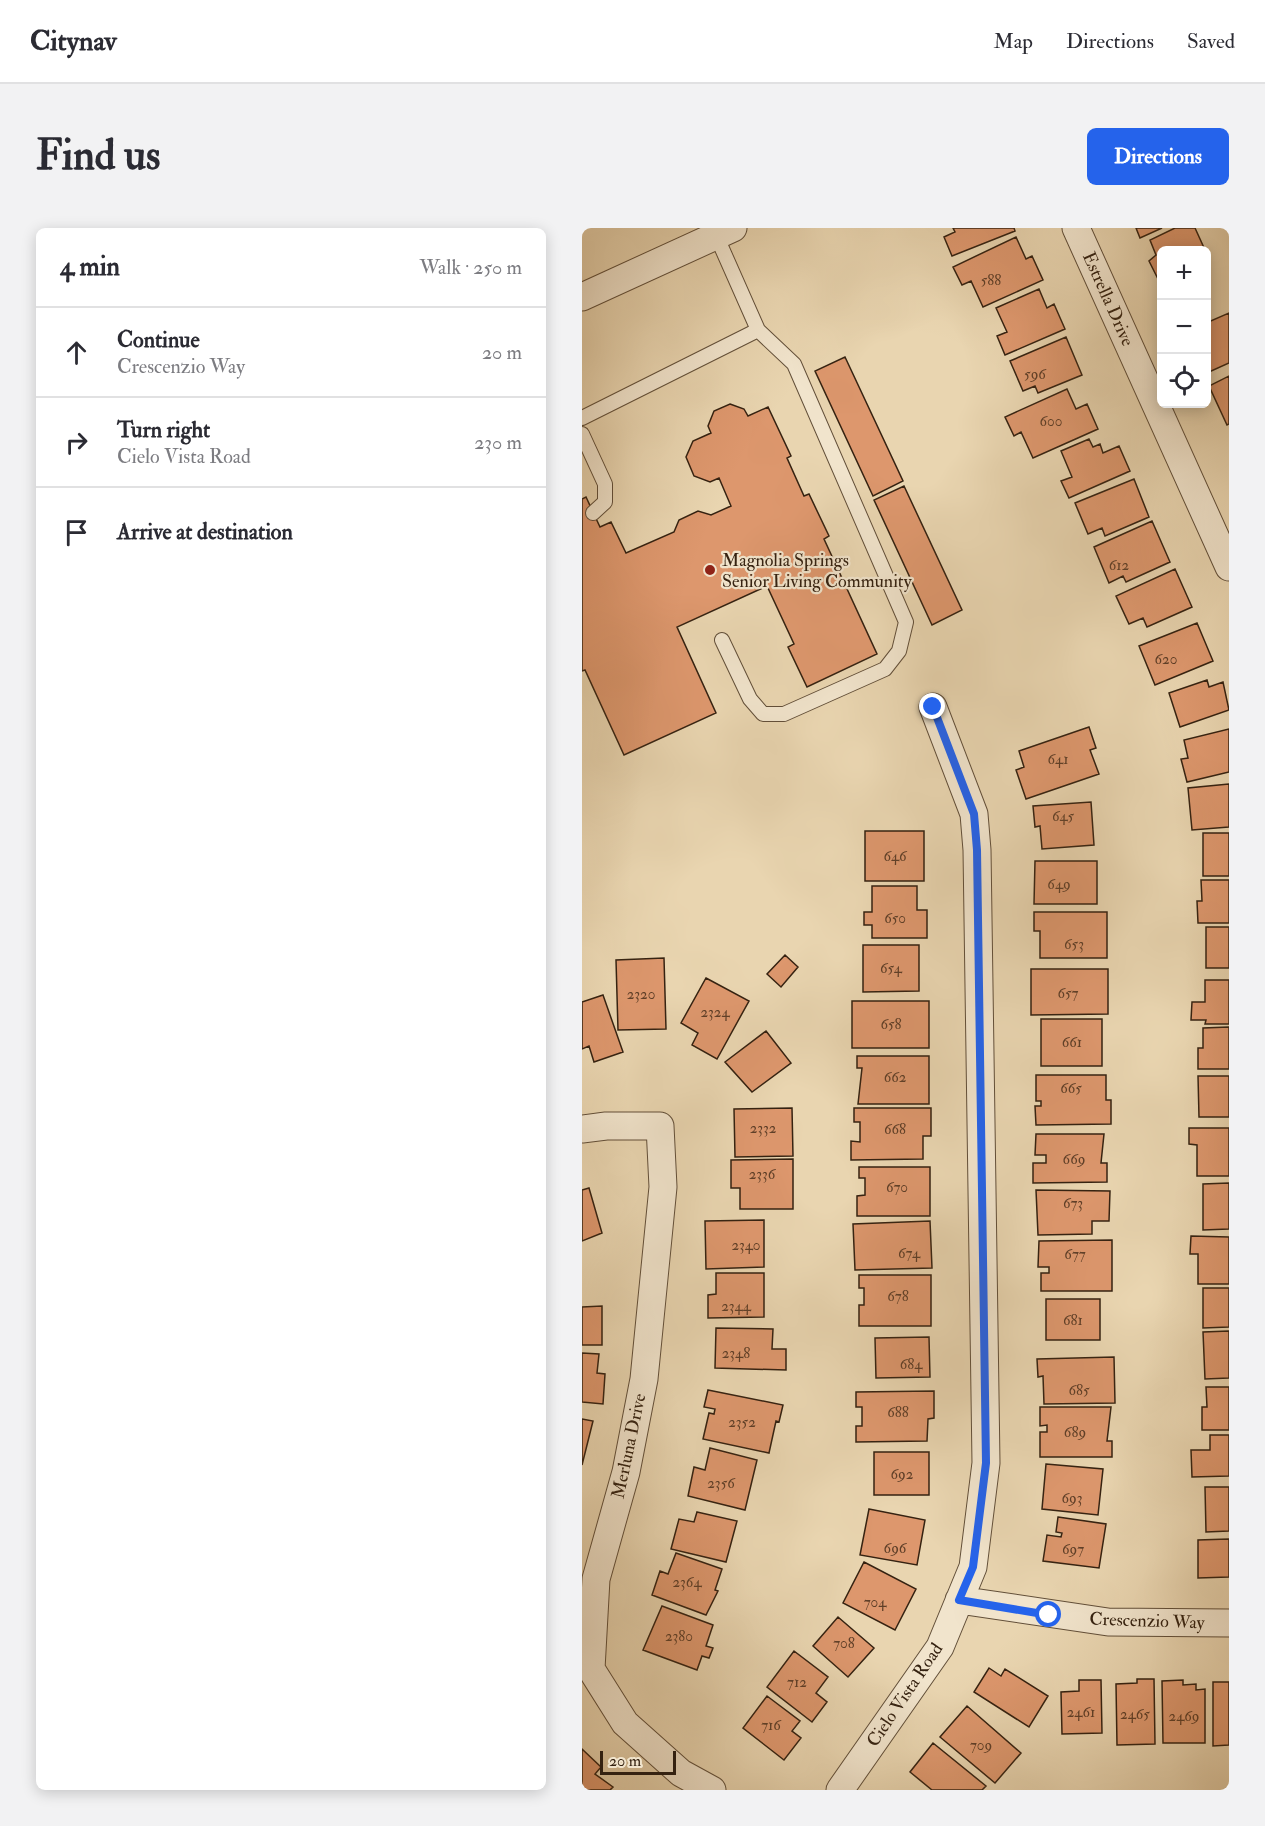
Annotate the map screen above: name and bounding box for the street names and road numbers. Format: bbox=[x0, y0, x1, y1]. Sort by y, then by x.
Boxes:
street label: Estrella Drive bbox=[1077, 248, 1139, 350]
street label: Merluna Drive bbox=[607, 1391, 651, 1501]
street label: Crescenzio Way bbox=[1089, 1607, 1206, 1635]
street label: Cielo Vista Road bbox=[862, 1638, 948, 1751]

